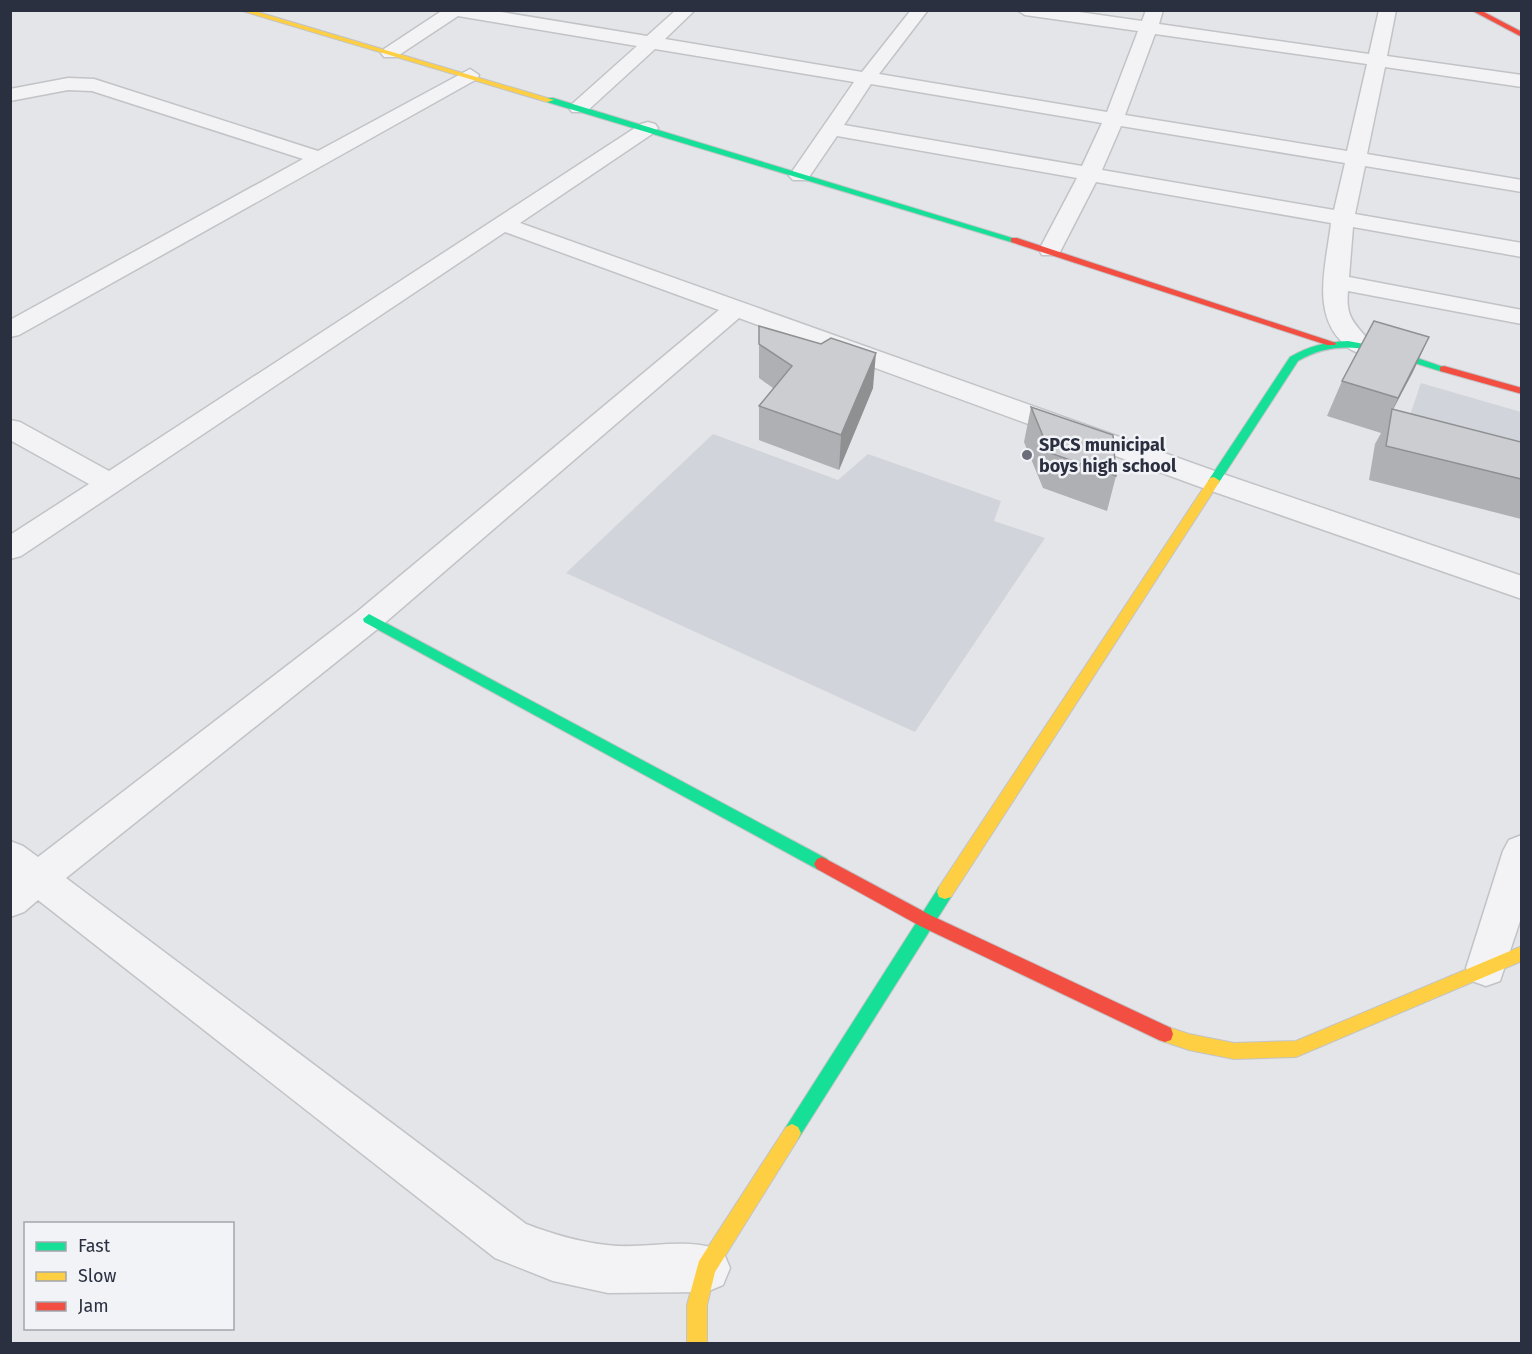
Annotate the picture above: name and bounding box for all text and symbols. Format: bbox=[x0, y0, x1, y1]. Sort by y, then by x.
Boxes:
place label: SPCS municipal boys high school bbox=[1039, 434, 1177, 477]
marker: SPCS municipal boys high school bbox=[1020, 448, 1034, 462]
legend bbox=[24, 1222, 234, 1330]
text: Fast bbox=[78, 1235, 111, 1257]
text: Slow bbox=[78, 1265, 117, 1287]
text: Jam bbox=[78, 1295, 109, 1317]

